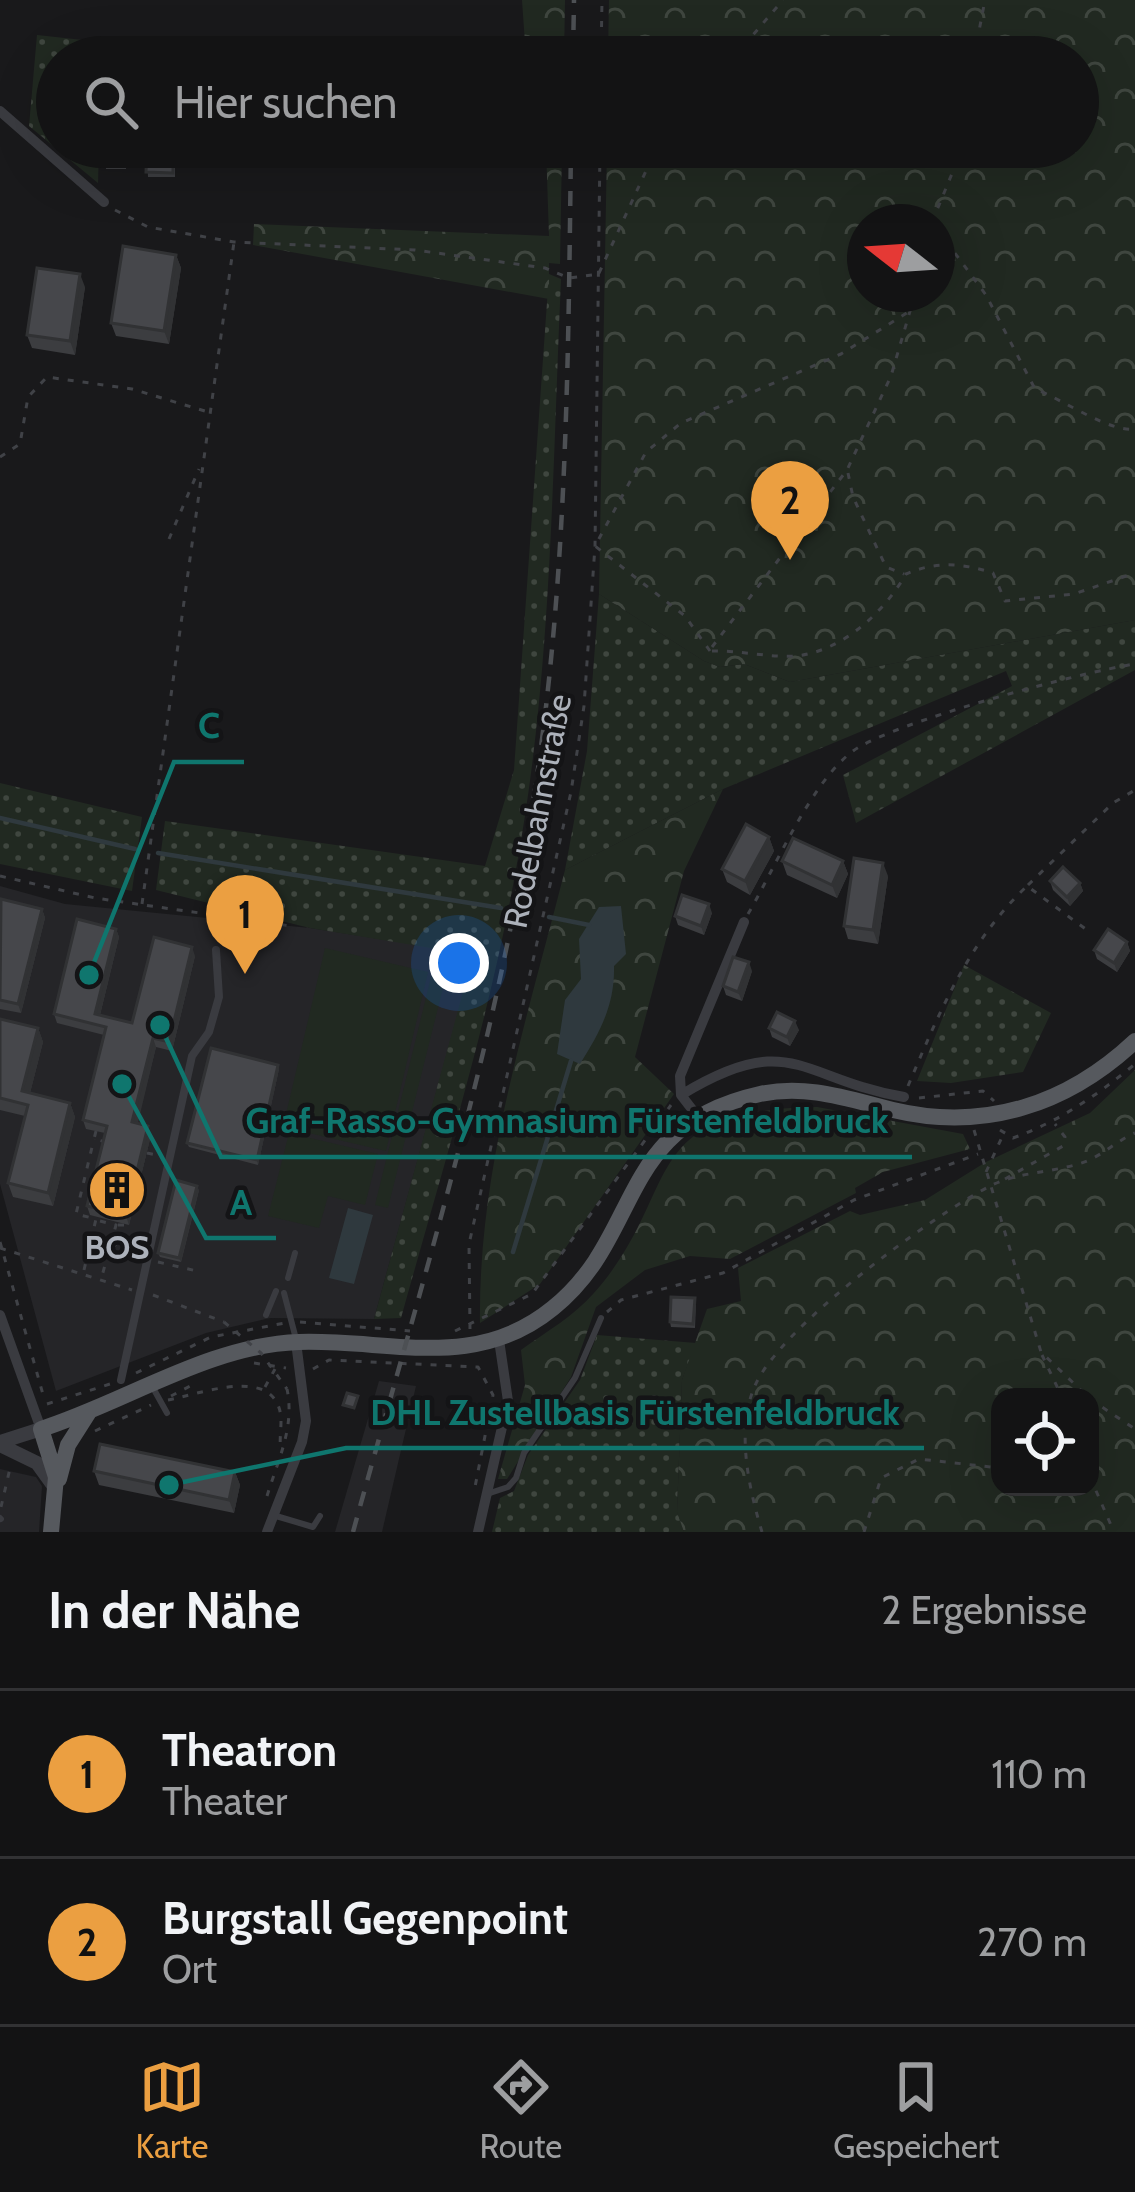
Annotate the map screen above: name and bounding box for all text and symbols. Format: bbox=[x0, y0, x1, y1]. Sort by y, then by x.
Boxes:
search box bbox=[36, 36, 1099, 168]
icon: search bbox=[78, 69, 144, 135]
text: Hier suchen bbox=[174, 75, 398, 129]
north arrow bbox=[847, 204, 955, 312]
pin: 2 bbox=[751, 461, 829, 560]
callout: C bbox=[174, 690, 244, 762]
street label: Rodelbahnstraße bbox=[495, 691, 579, 931]
text: C bbox=[198, 703, 220, 747]
pin: 1 bbox=[206, 875, 284, 974]
your location bbox=[429, 933, 489, 993]
callout: Graf-Rasso-Gymnasium Fürstenfeldbruck bbox=[221, 1085, 912, 1157]
text: Graf-Rasso-Gymnasium Fürstenfeldbruck bbox=[246, 1098, 889, 1142]
building icon: BOS bbox=[86, 1159, 148, 1221]
callout: A bbox=[206, 1166, 276, 1238]
text: A bbox=[230, 1180, 253, 1224]
place label: BOS bbox=[85, 1227, 149, 1267]
callout: DHL Zustellbasis Fürstenfeldbruck bbox=[346, 1376, 924, 1448]
map controls bbox=[991, 1388, 1099, 1496]
button: locate bbox=[991, 1388, 1099, 1496]
text: DHL Zustellbasis Fürstenfeldbruck bbox=[370, 1390, 900, 1434]
text: In der Nähe bbox=[48, 1579, 301, 1641]
text: 2 Ergebnisse bbox=[881, 1586, 1087, 1634]
text: Theatron bbox=[162, 1723, 337, 1777]
text: 1 bbox=[80, 1750, 94, 1798]
text: 110 m bbox=[991, 1750, 1087, 1798]
text: Theater bbox=[162, 1777, 287, 1825]
text: Burgstall Gegenpoint bbox=[162, 1891, 568, 1945]
text: 2 bbox=[77, 1918, 97, 1966]
text: 270 m bbox=[977, 1918, 1087, 1966]
text: Ort bbox=[162, 1945, 217, 1993]
tab: Karte bbox=[136, 2054, 208, 2166]
tab: Route bbox=[480, 2054, 562, 2166]
tab: Gespeichert bbox=[833, 2054, 999, 2166]

